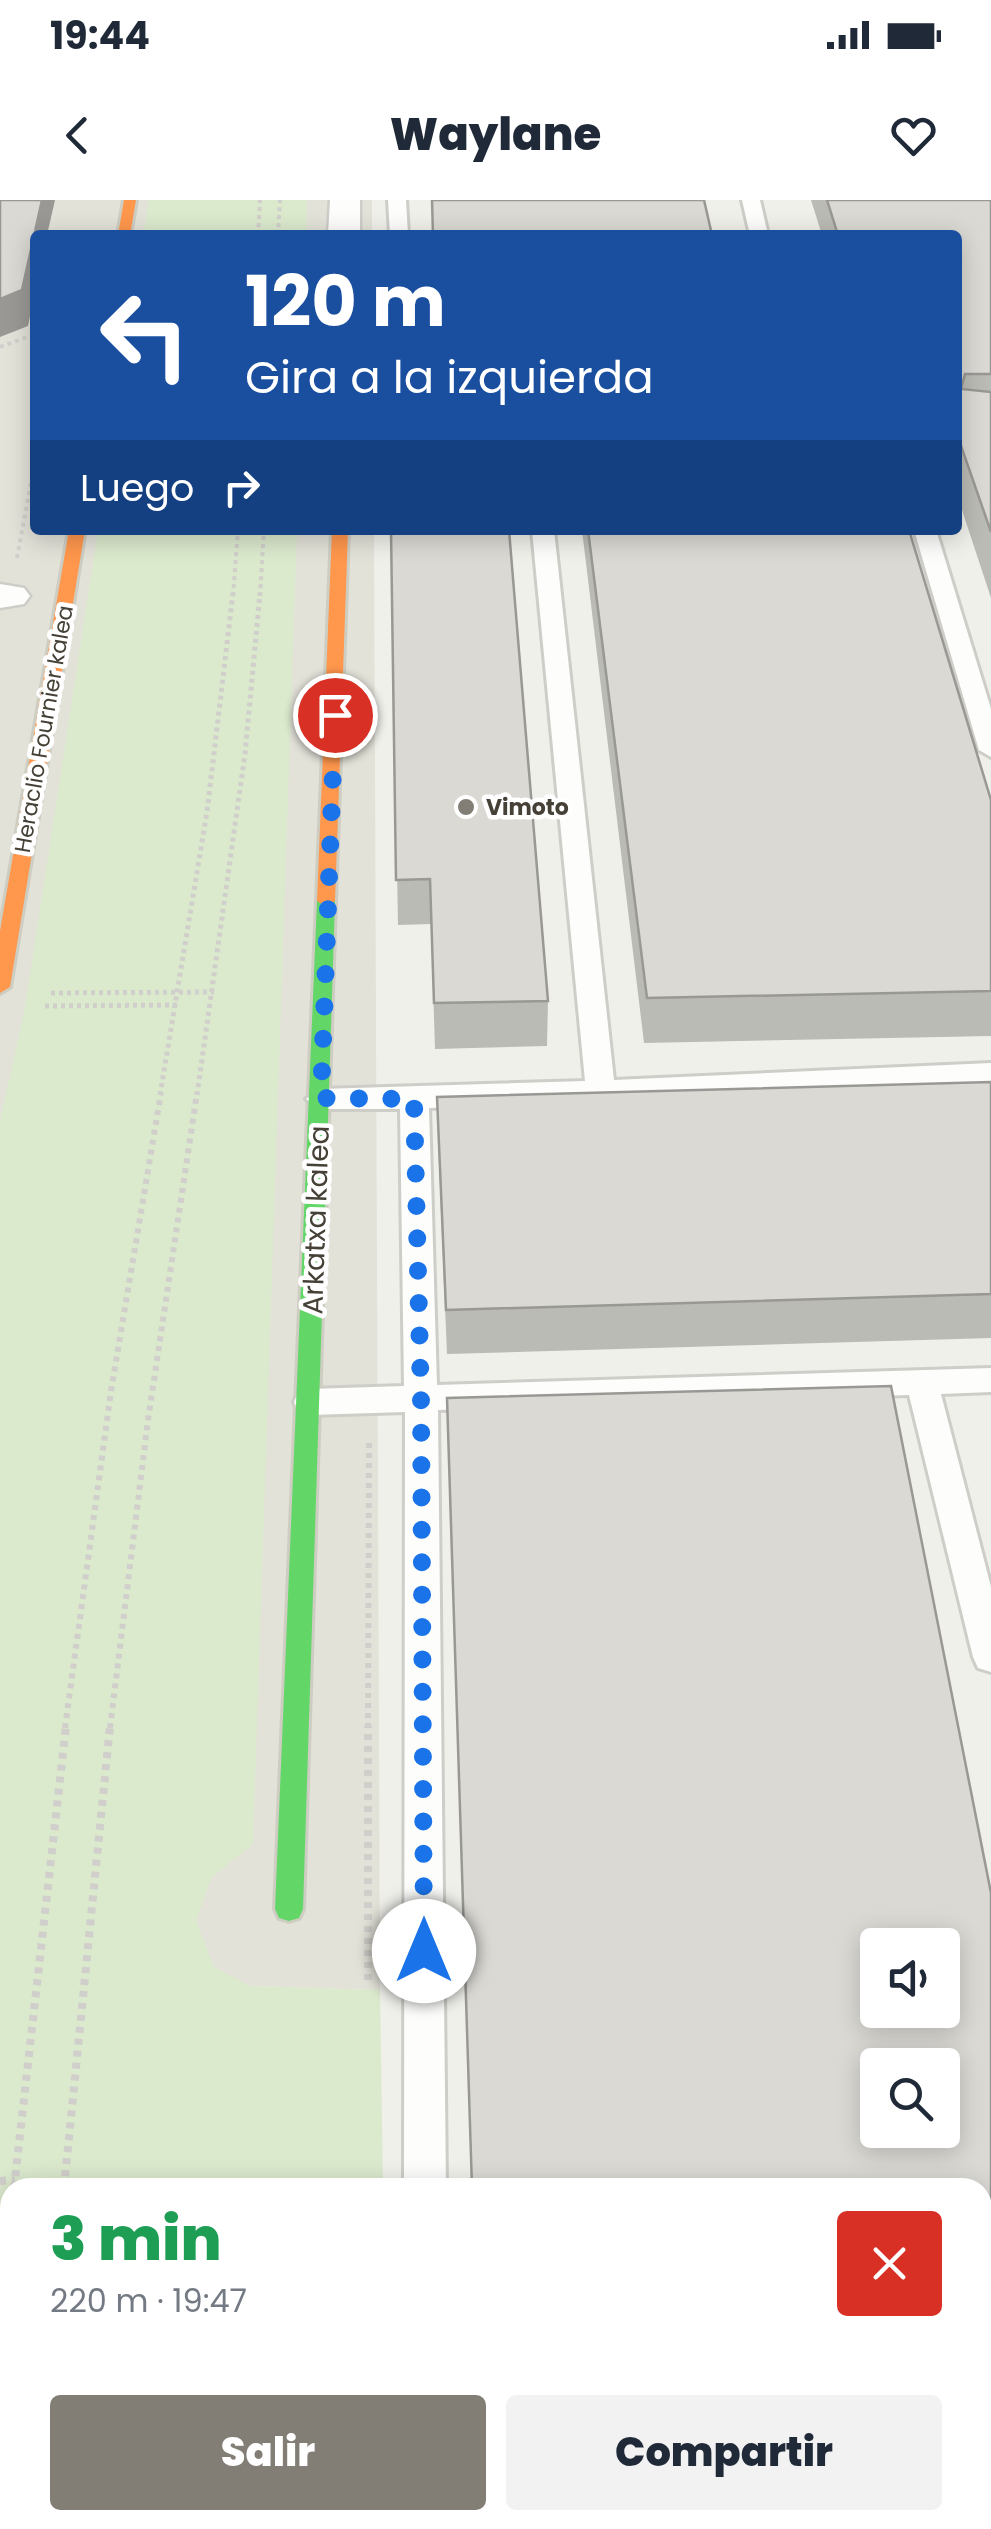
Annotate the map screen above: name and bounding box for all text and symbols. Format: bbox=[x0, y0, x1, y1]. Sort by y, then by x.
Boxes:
text: 19:44 bbox=[50, 9, 150, 62]
text: Waylane bbox=[390, 103, 601, 166]
icon: back bbox=[50, 108, 105, 163]
icon: heart bbox=[886, 108, 941, 163]
text: 120 m bbox=[245, 252, 446, 351]
icon: left bbox=[80, 270, 210, 400]
text: Gira a la izquierda bbox=[245, 346, 654, 409]
icon: right bbox=[214, 460, 269, 515]
text: Luego bbox=[80, 461, 194, 514]
street label: Heraclio Fournier kalea bbox=[7, 603, 81, 855]
pin bbox=[293, 673, 378, 758]
icon: arrive bbox=[308, 688, 363, 743]
place label: Vimoto bbox=[486, 792, 569, 823]
marker: Vimoto bbox=[455, 796, 477, 818]
street label: Arkatxa kalea bbox=[293, 1125, 339, 1315]
position arrow bbox=[372, 1899, 476, 2003]
map controls bbox=[860, 1928, 960, 2148]
button: sound bbox=[860, 1928, 960, 2028]
button: search bbox=[860, 2048, 960, 2148]
text: 3 min bbox=[50, 2197, 222, 2281]
button: close bbox=[837, 2211, 942, 2316]
text: 220 m · 19:47 bbox=[50, 2278, 247, 2323]
button: Salir bbox=[50, 2395, 486, 2510]
button: Compartir bbox=[506, 2395, 942, 2510]

